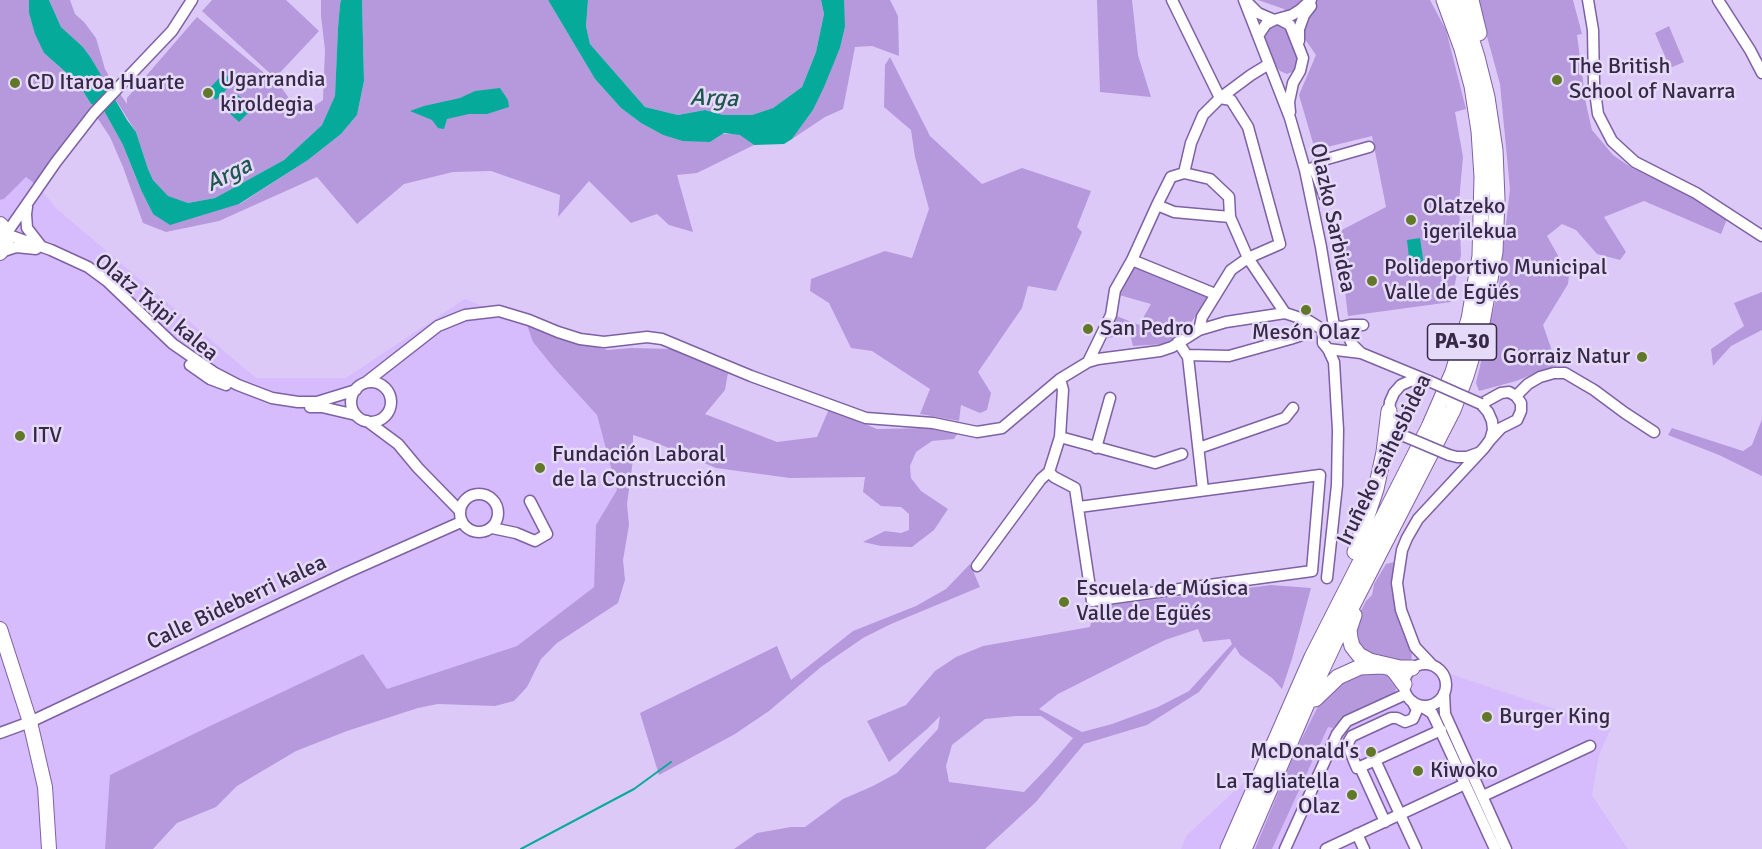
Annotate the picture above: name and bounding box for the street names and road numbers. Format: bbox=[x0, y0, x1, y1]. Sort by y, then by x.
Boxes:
street label: Olazko Sarbidea bbox=[1303, 141, 1361, 295]
street label: Olatz Txipi kalea bbox=[89, 249, 223, 367]
road number: PA-30 bbox=[1428, 324, 1496, 360]
street label: Iruñeko saihesbidea bbox=[1332, 370, 1438, 550]
street label: Calle Bideberri kalea bbox=[143, 550, 331, 656]

